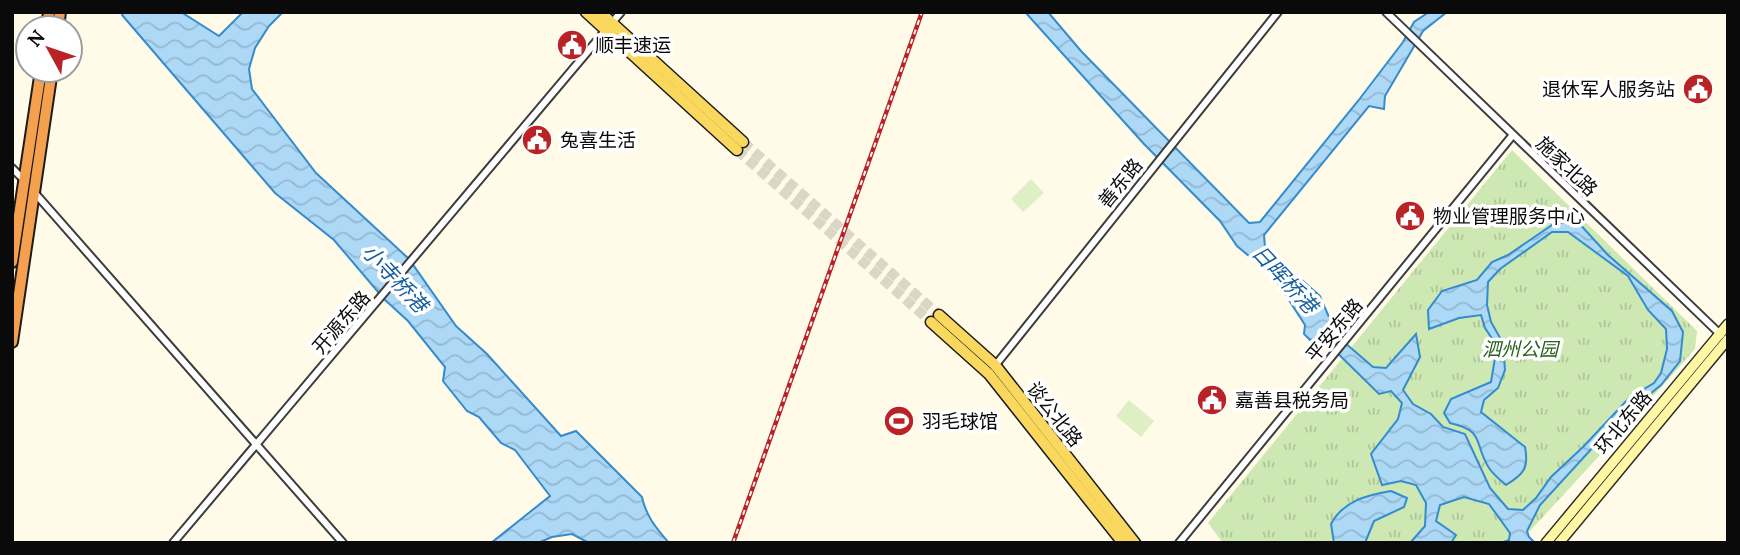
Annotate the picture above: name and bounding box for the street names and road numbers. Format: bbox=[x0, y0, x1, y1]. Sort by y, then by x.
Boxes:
street label: 施家北路 bbox=[1531, 131, 1603, 201]
street label: 善东路 bbox=[1093, 153, 1147, 213]
street label: 开源东路 bbox=[307, 285, 375, 359]
street label: 平安东路 bbox=[1300, 293, 1368, 367]
street label: 谈公北路 bbox=[1022, 377, 1088, 451]
street label: 环北东路 bbox=[1589, 385, 1657, 459]

